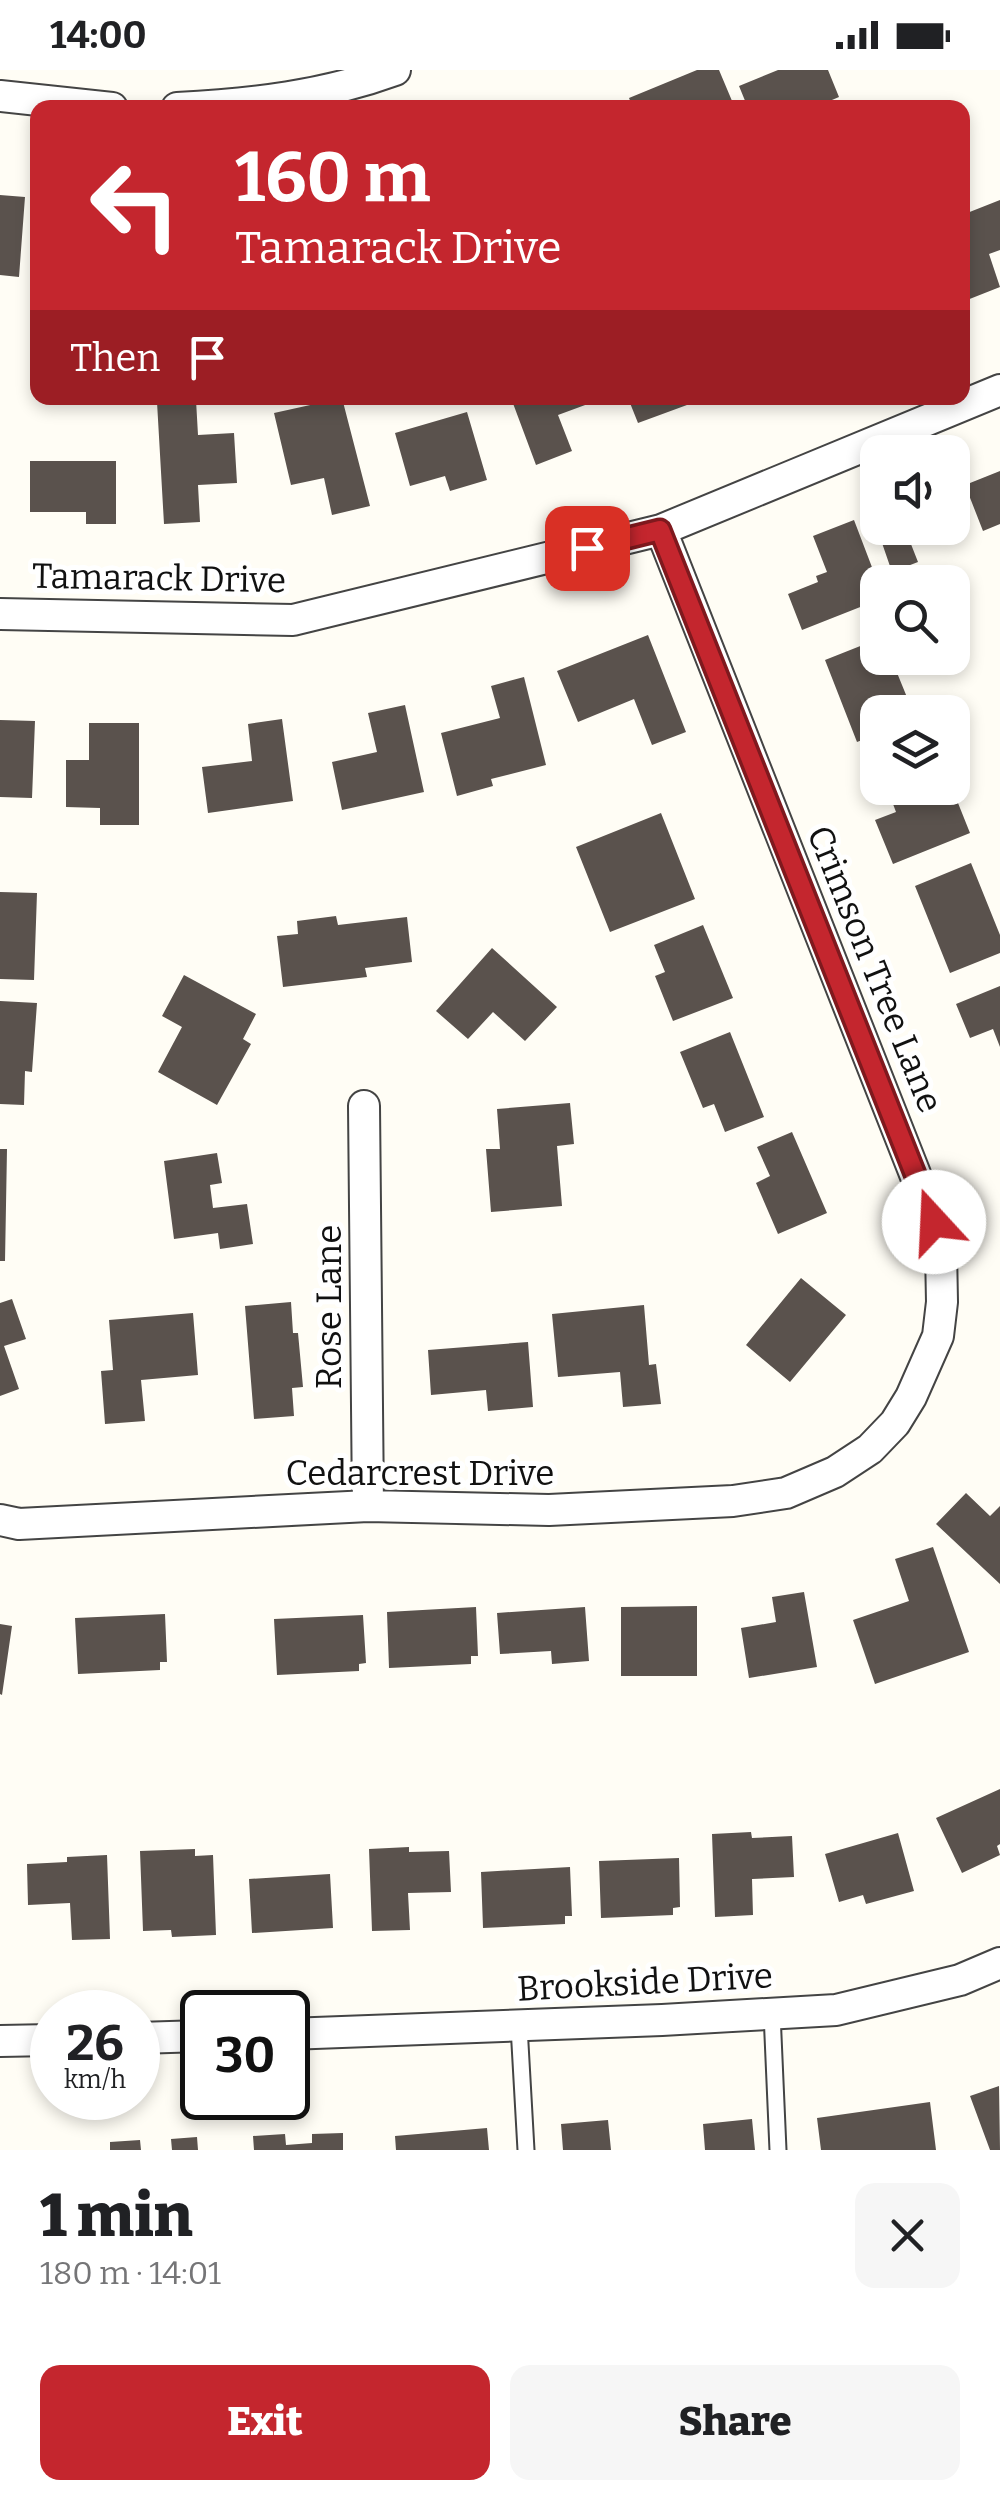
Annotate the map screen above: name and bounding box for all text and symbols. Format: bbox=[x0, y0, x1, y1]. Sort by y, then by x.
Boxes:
text: 14:00 bbox=[50, 12, 147, 58]
text: 160 m bbox=[235, 136, 430, 220]
icon: left bbox=[70, 140, 200, 270]
text: Tamarack Drive bbox=[235, 221, 562, 275]
icon: arrive bbox=[180, 330, 235, 385]
text: Then bbox=[70, 335, 160, 381]
map controls bbox=[860, 435, 970, 805]
button: sound bbox=[860, 435, 970, 545]
pin bbox=[545, 506, 630, 591]
icon: arrive bbox=[560, 521, 615, 576]
street label: Tamarack Drive bbox=[32, 555, 286, 601]
button: search bbox=[860, 565, 970, 675]
button: layers bbox=[860, 695, 970, 805]
street label: Crimson Tree Lane bbox=[798, 820, 952, 1118]
position arrow bbox=[882, 1170, 986, 1274]
street label: Rose Lane bbox=[308, 1225, 350, 1389]
street label: Cedarcrest Drive bbox=[286, 1452, 554, 1494]
street label: Brookside Drive bbox=[516, 1954, 774, 2010]
speed limit sign: 30 bbox=[180, 1990, 310, 2120]
text: 26 bbox=[66, 2013, 124, 2073]
text: km/h bbox=[64, 2065, 126, 2095]
text: 1 min bbox=[40, 2180, 193, 2252]
button: close bbox=[855, 2183, 960, 2288]
text: 180 m · 14:01 bbox=[40, 2254, 221, 2292]
button: Exit bbox=[40, 2365, 490, 2480]
button: Share bbox=[510, 2365, 960, 2480]

